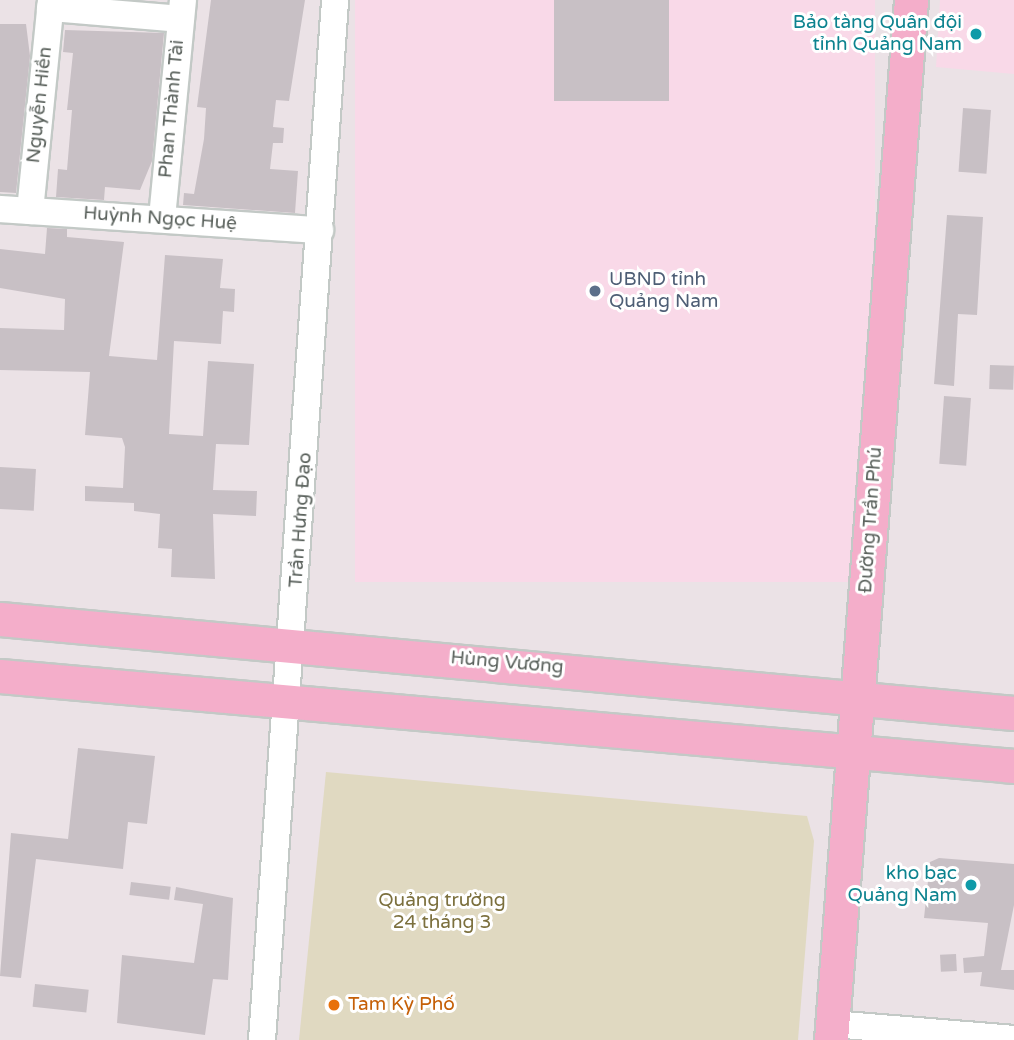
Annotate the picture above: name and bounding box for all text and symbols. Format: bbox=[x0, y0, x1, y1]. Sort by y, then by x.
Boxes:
place label: Bảo tàng Quân đội tỉnh Quảng Nam bbox=[793, 12, 962, 56]
marker: Bảo tàng Quân đội tỉnh Quảng Nam bbox=[968, 26, 984, 42]
street label: Phan Thành Tài bbox=[155, 39, 189, 179]
street label: Nguyễn Hiền bbox=[23, 46, 57, 164]
street label: Huỳnh Ngọc Huệ bbox=[82, 202, 238, 236]
place label: UBND tỉnh Quảng Nam bbox=[609, 269, 718, 313]
marker: UBND tỉnh Quảng Nam bbox=[587, 283, 603, 299]
street label: Đường Trần Phú bbox=[855, 446, 887, 594]
street label: Trần Hưng Đạo bbox=[285, 452, 317, 588]
street label: Hùng Vương bbox=[449, 647, 565, 679]
place label: kho bạc Quảng Nam bbox=[848, 863, 957, 907]
marker: kho bạc Quảng Nam bbox=[963, 877, 979, 893]
park label: Quảng trường 24 tháng 3 bbox=[378, 890, 506, 934]
place label: Tam Kỳ Phố bbox=[348, 994, 455, 1016]
marker: Tam Kỳ Phố bbox=[326, 997, 342, 1013]

